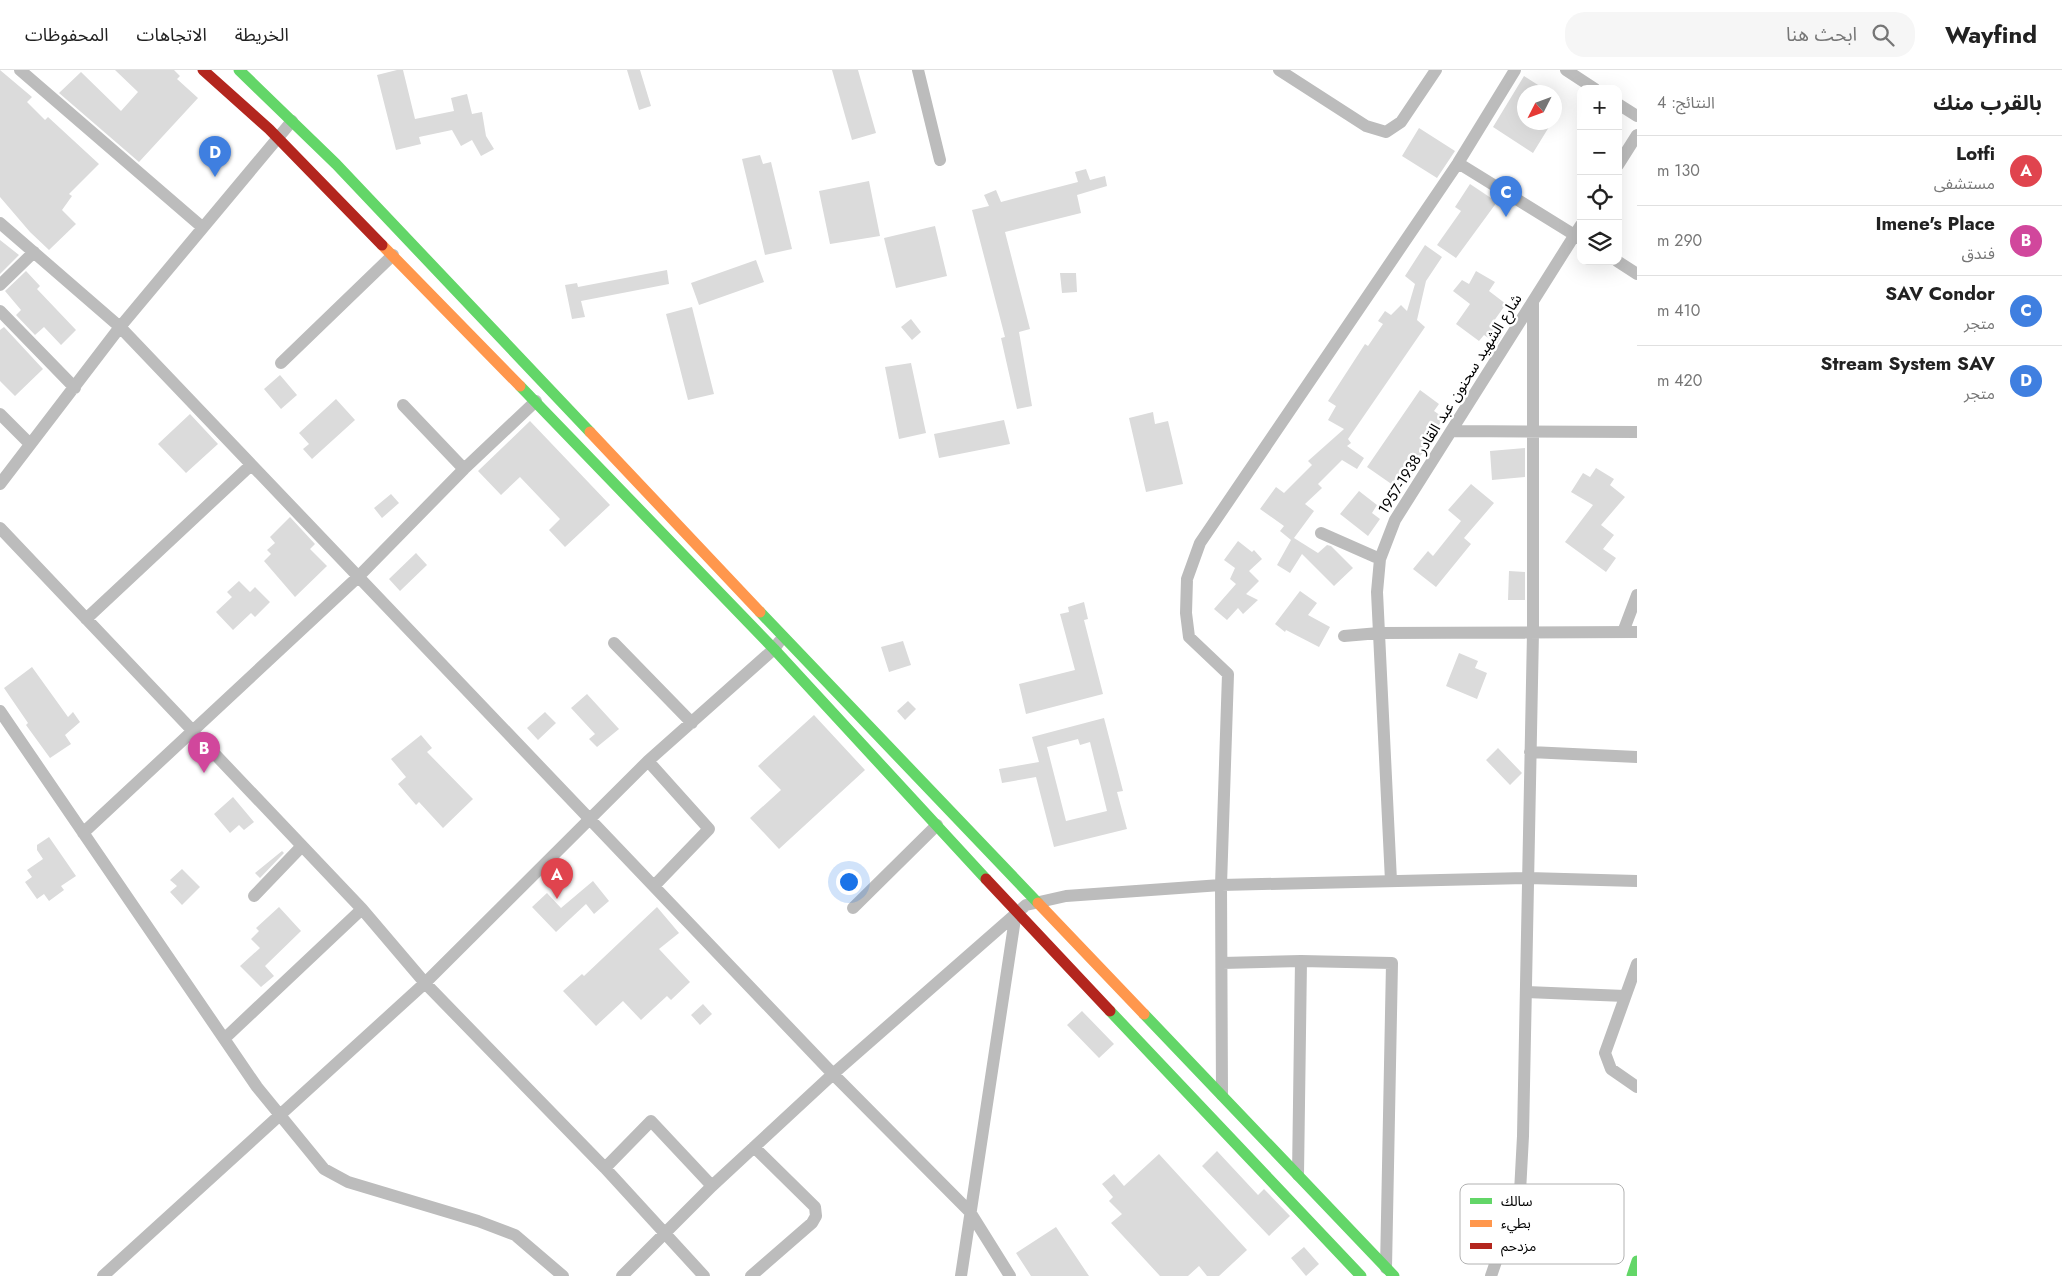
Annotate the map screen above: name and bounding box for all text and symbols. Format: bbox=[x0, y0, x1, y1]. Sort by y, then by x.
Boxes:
search box bbox=[1565, 12, 1915, 57]
text: Wayfind bbox=[1945, 17, 2037, 52]
text: ابحث هنا bbox=[1786, 21, 1857, 48]
icon: search bbox=[1869, 21, 1897, 49]
text: المحفوظات bbox=[25, 22, 109, 48]
text: الاتجاهات bbox=[137, 22, 207, 48]
text: الخريطة bbox=[235, 22, 289, 48]
north arrow bbox=[1517, 85, 1562, 130]
map controls bbox=[1577, 85, 1622, 265]
button: + bbox=[1577, 85, 1622, 130]
text: بالقرب منك bbox=[1933, 88, 2042, 118]
text: النتائج: 4 bbox=[1657, 91, 1715, 114]
button: − bbox=[1577, 130, 1622, 175]
pin: D bbox=[199, 136, 231, 177]
text: Lotfi bbox=[1956, 140, 1995, 167]
text: 130 m bbox=[1657, 159, 1700, 182]
text: A bbox=[2020, 159, 2032, 182]
text: مستشفى bbox=[1934, 172, 1995, 195]
button: locate bbox=[1577, 175, 1622, 220]
pin: C bbox=[1490, 176, 1522, 217]
text: Imene's Place bbox=[1875, 210, 1995, 237]
button: layers bbox=[1577, 220, 1622, 265]
text: 290 m bbox=[1657, 229, 1702, 252]
text: B bbox=[2021, 229, 2031, 252]
text: فندق bbox=[1961, 242, 1995, 265]
text: SAV Condor bbox=[1885, 280, 1995, 307]
street label: شارع الشهيد سحنون عبد القادر 1938-1957 bbox=[1373, 289, 1528, 519]
text: 410 m bbox=[1657, 299, 1700, 322]
text: C bbox=[2020, 299, 2032, 322]
text: متجر bbox=[1964, 312, 1995, 335]
text: Stream System SAV bbox=[1821, 350, 1995, 377]
text: 420 m bbox=[1657, 369, 1702, 392]
text: D bbox=[2020, 369, 2032, 392]
text: متجر bbox=[1964, 382, 1995, 405]
pin: B bbox=[188, 732, 220, 773]
pin: A bbox=[541, 858, 573, 899]
your location bbox=[836, 869, 862, 895]
legend bbox=[1460, 1184, 1624, 1264]
text: سالك bbox=[1501, 1191, 1533, 1211]
text: بطيء bbox=[1501, 1213, 1531, 1234]
text: مزدحم bbox=[1501, 1236, 1536, 1257]

